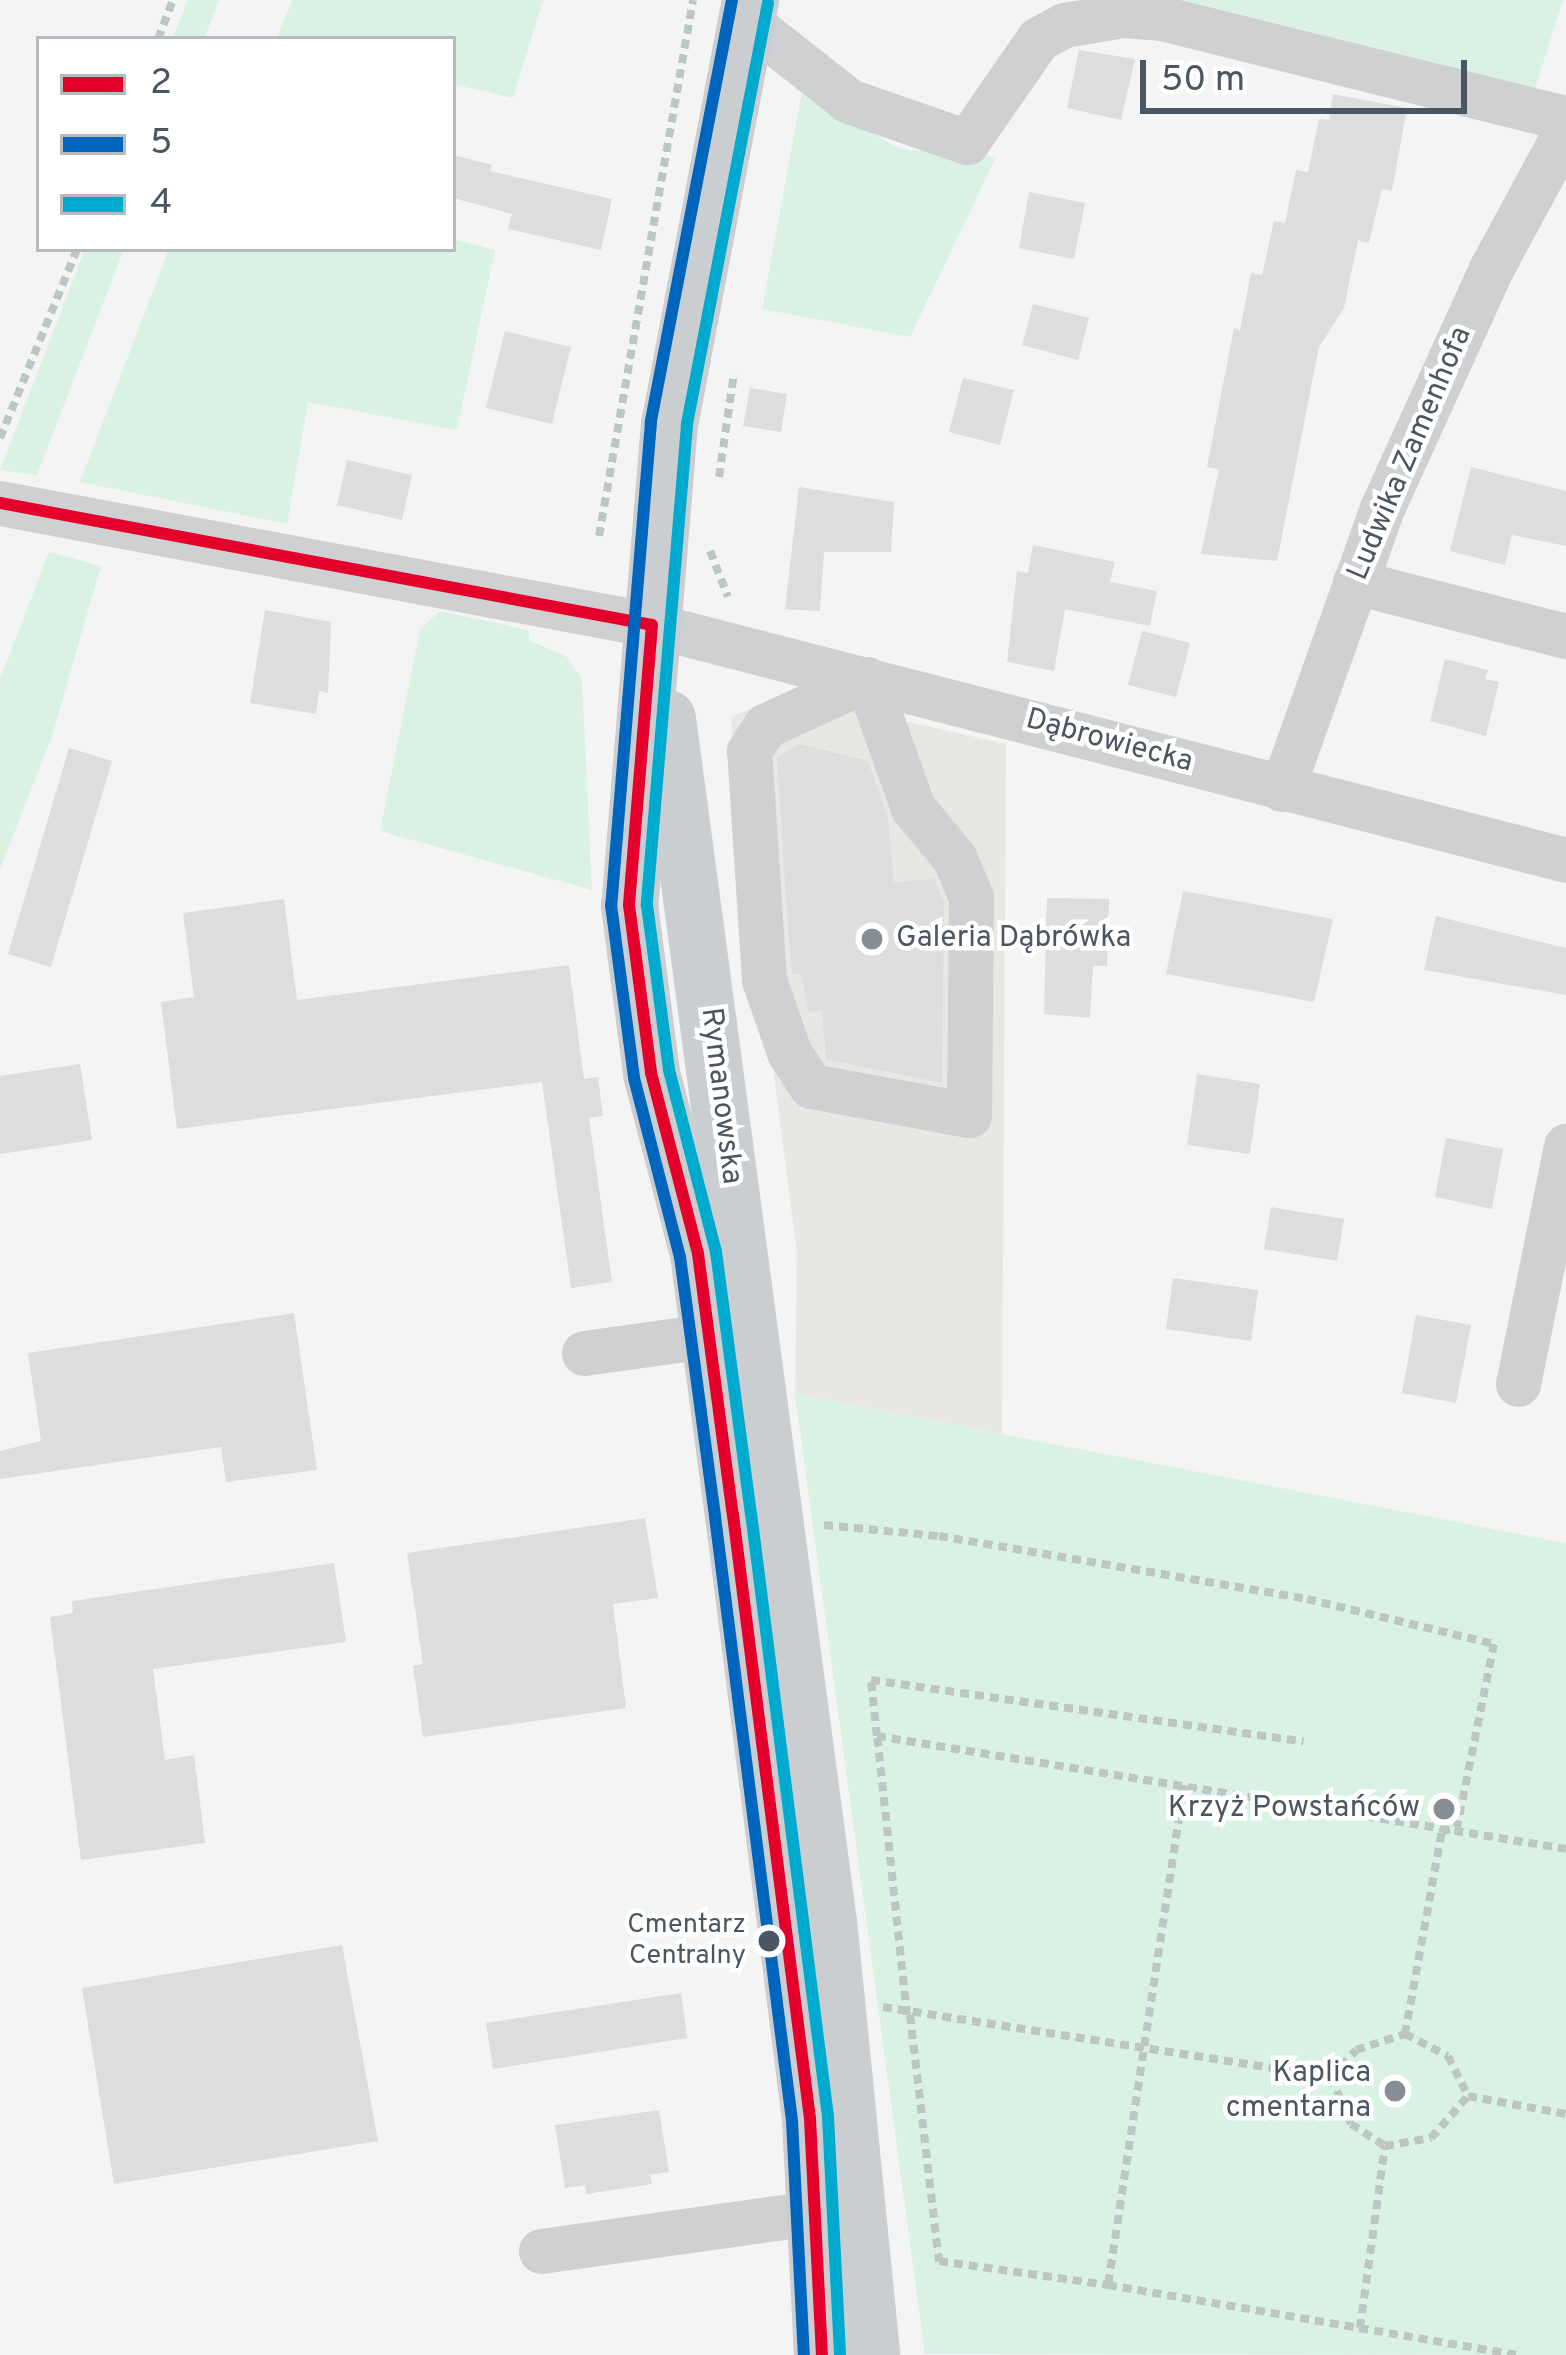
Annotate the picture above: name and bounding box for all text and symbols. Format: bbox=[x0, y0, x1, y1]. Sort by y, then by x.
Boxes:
legend bbox=[36, 36, 456, 252]
scale bar bbox=[1146, 36, 1473, 110]
text: 50 m bbox=[1161, 58, 1245, 104]
text: 2 bbox=[150, 61, 172, 107]
text: 5 bbox=[150, 121, 172, 167]
text: 4 bbox=[150, 181, 172, 227]
street label: Ludwika Zamenhofa bbox=[1341, 322, 1481, 586]
street label: Dąbrowiecka bbox=[1022, 702, 1196, 782]
place label: Galeria Dąbrówka bbox=[896, 921, 1131, 957]
marker: Galeria Dąbrówka bbox=[859, 926, 885, 952]
street label: Rymanowska bbox=[691, 1006, 749, 1186]
place label: Krzyż Powstańców bbox=[1168, 1791, 1420, 1827]
marker: Krzyż Powstańców bbox=[1431, 1796, 1457, 1822]
place label: Cmentarz Centralny bbox=[627, 1909, 746, 1972]
marker: Cmentarz Centralny bbox=[758, 1930, 780, 1952]
place label: Kaplica cmentarna bbox=[1226, 2056, 1371, 2126]
marker: Kaplica cmentarna bbox=[1382, 2078, 1408, 2104]

